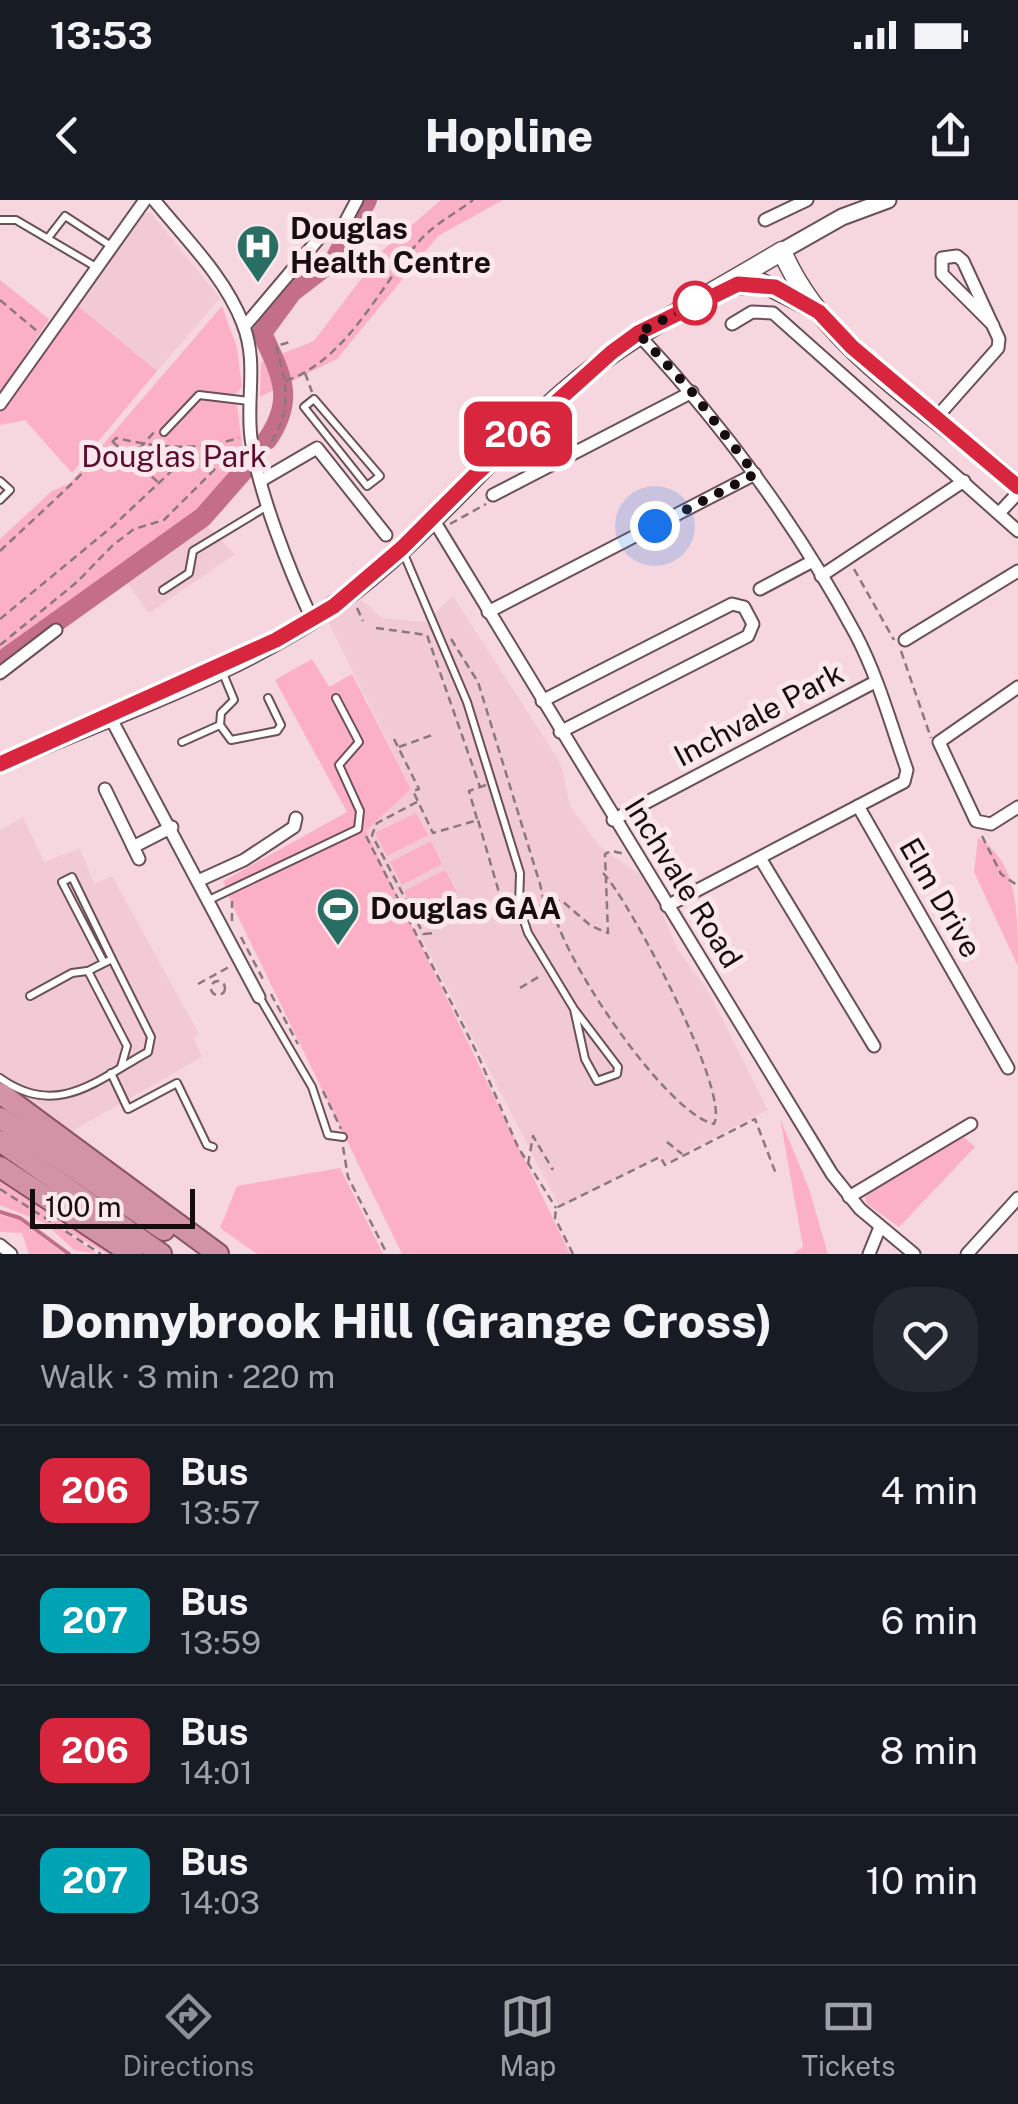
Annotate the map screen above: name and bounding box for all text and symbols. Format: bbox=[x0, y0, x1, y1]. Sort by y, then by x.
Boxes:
text: 13:53 bbox=[50, 13, 153, 58]
icon: back bbox=[40, 108, 95, 163]
icon: share bbox=[923, 108, 978, 163]
text: Hopline bbox=[425, 109, 593, 162]
place label: Douglas Health Centre bbox=[290, 210, 491, 280]
hospital icon: Douglas Health Centre bbox=[235, 223, 281, 284]
unlabelled marker bbox=[674, 282, 716, 324]
line badge: 206 bbox=[460, 402, 576, 466]
text: 206 bbox=[484, 414, 552, 455]
park label: Douglas Park bbox=[81, 438, 267, 474]
your location bbox=[630, 501, 680, 551]
street label: Inchvale Park bbox=[668, 654, 849, 774]
street label: Inchvale Road bbox=[617, 791, 750, 974]
street label: Elm Drive bbox=[892, 831, 990, 964]
sports icon: Douglas GAA bbox=[315, 886, 361, 947]
place label: Douglas GAA bbox=[370, 890, 561, 926]
scale bar bbox=[30, 1184, 195, 1228]
text: 100 m bbox=[45, 1190, 122, 1223]
button: heart bbox=[873, 1287, 978, 1392]
text: Donnybrook Hill (Grange Cross) bbox=[40, 1292, 773, 1349]
text: Walk · 3 min · 220 m bbox=[40, 1358, 335, 1395]
text: Bus bbox=[180, 1449, 249, 1494]
text: 4 min bbox=[880, 1468, 978, 1513]
text: 206 bbox=[61, 1470, 129, 1511]
text: 13:57 bbox=[180, 1494, 260, 1531]
text: Bus bbox=[180, 1579, 249, 1624]
text: 6 min bbox=[881, 1598, 978, 1643]
text: 207 bbox=[62, 1600, 128, 1641]
text: 13:59 bbox=[180, 1624, 261, 1661]
text: Bus bbox=[180, 1709, 249, 1754]
text: 8 min bbox=[880, 1728, 978, 1773]
text: 206 bbox=[61, 1730, 129, 1771]
text: 14:01 bbox=[180, 1754, 253, 1791]
text: Bus bbox=[180, 1839, 249, 1884]
text: 10 min bbox=[866, 1858, 978, 1903]
text: 207 bbox=[62, 1860, 128, 1901]
text: 14:03 bbox=[180, 1884, 260, 1921]
tab: Directions bbox=[123, 1989, 254, 2082]
tab: Map bbox=[499, 1989, 556, 2082]
tab: Tickets bbox=[801, 1989, 895, 2082]

